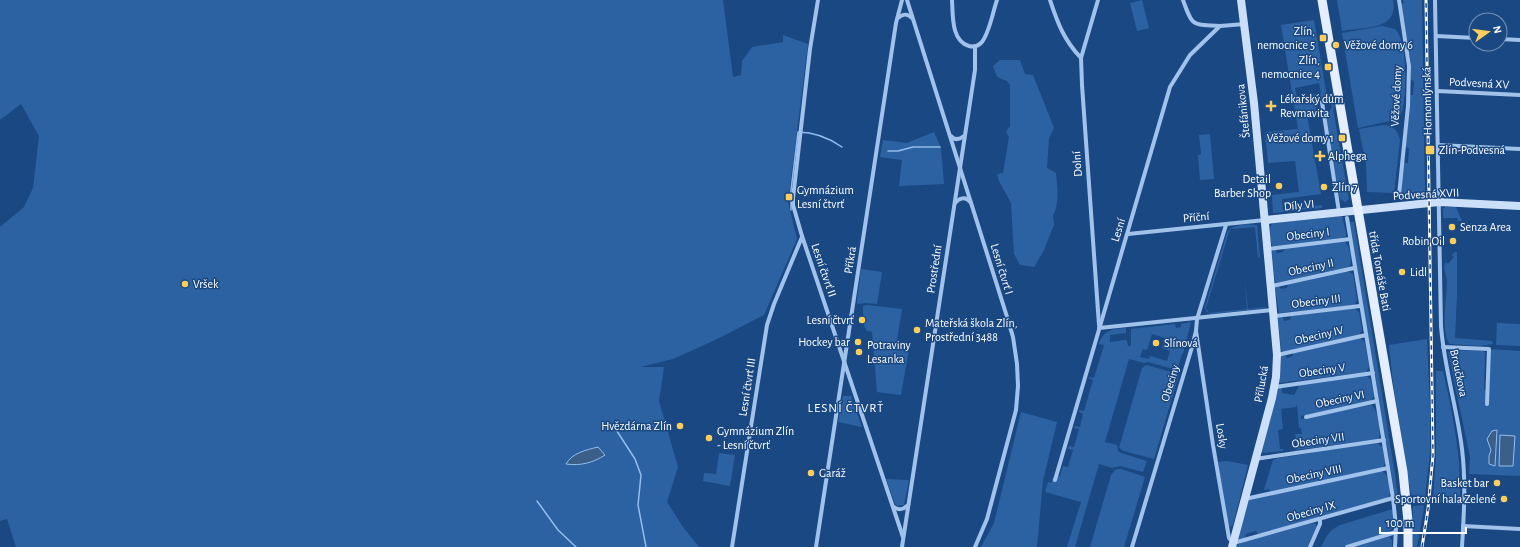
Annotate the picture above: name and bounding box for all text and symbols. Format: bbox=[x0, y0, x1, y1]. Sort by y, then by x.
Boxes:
north arrow bbox=[1468, 12, 1508, 52]
place label: Zlín, nemocnice 5 bbox=[1257, 25, 1315, 51]
text: N bbox=[1491, 25, 1503, 35]
marker: Zlín, nemocnice 5 bbox=[1318, 33, 1328, 43]
place label: Věžové domy 6 bbox=[1344, 39, 1413, 52]
marker: Věžové domy 6 bbox=[1331, 40, 1341, 50]
place label: Zlín, nemocnice 4 bbox=[1261, 54, 1320, 80]
marker: Zlín, nemocnice 4 bbox=[1323, 62, 1333, 72]
street label: Věžové domy bbox=[1388, 65, 1405, 127]
street label: Hornomlýnská bbox=[1420, 66, 1435, 135]
street label: Podvesná XV bbox=[1449, 75, 1510, 91]
street label: Štefánikova bbox=[1233, 83, 1252, 139]
place label: Lékařský dům Revmavita bbox=[1280, 93, 1344, 119]
marker: Lékařský dům Revmavita bbox=[1265, 100, 1277, 112]
place label: Věžové domy 1 bbox=[1267, 132, 1334, 145]
marker: Věžové domy 1 bbox=[1337, 133, 1347, 143]
marker: Zlín-Podvesná bbox=[1424, 144, 1436, 156]
place label: Zlín-Podvesná bbox=[1439, 144, 1506, 156]
place label: Alphega bbox=[1328, 150, 1367, 162]
street label: Dolní bbox=[1070, 151, 1084, 177]
marker: Alphega bbox=[1315, 151, 1325, 161]
place label: Detail Barber Shop bbox=[1214, 173, 1271, 199]
marker: Detail Barber Shop bbox=[1274, 181, 1284, 191]
place label: Zlín 7 bbox=[1332, 181, 1357, 193]
marker: Zlín 7 bbox=[1319, 182, 1329, 192]
place label: Gymnázium Lesní čtvrť bbox=[797, 184, 854, 210]
street label: Podvesná XVII bbox=[1392, 186, 1460, 202]
marker: Gymnázium Lesní čtvrť bbox=[784, 192, 794, 202]
street label: Díly VI bbox=[1283, 197, 1315, 214]
street label: Příční bbox=[1182, 210, 1210, 224]
street label: Lesní bbox=[1109, 217, 1127, 243]
place label: Senza Area bbox=[1460, 221, 1512, 233]
marker: Senza Area bbox=[1447, 222, 1457, 232]
street label: Obeciny I bbox=[1286, 225, 1330, 244]
street label: třída Tomáše Bati bbox=[1367, 230, 1393, 312]
place label: Robin Oil bbox=[1402, 235, 1445, 247]
marker: Robin Oil bbox=[1448, 236, 1458, 246]
street label: Lesní čtvrť II bbox=[809, 242, 839, 298]
street label: Lesní čtvrť I bbox=[989, 242, 1015, 296]
street label: Prostřední bbox=[924, 244, 944, 294]
street label: Příkrá bbox=[842, 245, 858, 275]
street label: Obeciny II bbox=[1287, 256, 1335, 279]
place label: Lidl bbox=[1410, 266, 1427, 278]
marker: Lidl bbox=[1397, 267, 1407, 277]
place label: Vršek bbox=[193, 278, 219, 290]
marker: Vršek bbox=[180, 279, 190, 289]
street label: Obeciny III bbox=[1291, 292, 1341, 311]
place label: Lesní čtvrť bbox=[807, 314, 854, 326]
marker: Lesní čtvrť bbox=[857, 315, 867, 325]
place label: Mateřská škola Zlín, Prostřední 3488 bbox=[925, 317, 1018, 343]
street label: Obeciny IV bbox=[1293, 324, 1345, 347]
marker: Mateřská škola Zlín, Prostřední 3488 bbox=[912, 325, 922, 335]
place label: Hockey bar bbox=[798, 336, 850, 349]
marker: Hockey bar bbox=[853, 337, 863, 347]
place label: Slínová bbox=[1164, 337, 1198, 349]
marker: Slínová bbox=[1151, 338, 1161, 348]
place label: Potraviny Lesanka bbox=[867, 339, 911, 365]
marker: Potraviny Lesanka bbox=[854, 347, 864, 357]
street label: Broučkova bbox=[1448, 348, 1470, 398]
street label: Lesní čtvrť III bbox=[736, 357, 758, 417]
street label: Obeciny V bbox=[1298, 361, 1346, 380]
street label: Obeciny bbox=[1159, 363, 1182, 403]
street label: Přílucká bbox=[1252, 364, 1270, 403]
street label: Obeciny VI bbox=[1314, 388, 1366, 411]
district label: LESNÍ ČTVRŤ bbox=[808, 401, 884, 415]
place label: Hvězdárna Zlín bbox=[601, 420, 672, 432]
marker: Hvězdárna Zlín bbox=[675, 421, 685, 431]
street label: Losky bbox=[1213, 422, 1230, 450]
place label: Gymnázium Zlín - Lesní čtvrť bbox=[717, 425, 794, 451]
street label: Obeciny VII bbox=[1291, 430, 1345, 451]
marker: Gymnázium Zlín - Lesní čtvrť bbox=[704, 433, 714, 443]
street label: Obeciny VIII bbox=[1285, 462, 1343, 487]
place label: Garáž bbox=[819, 467, 846, 479]
marker: Garáž bbox=[806, 468, 816, 478]
place label: Basket bar bbox=[1440, 477, 1489, 489]
marker: Basket bar bbox=[1492, 478, 1502, 488]
place label: Sportovní hala Zelené bbox=[1395, 493, 1496, 505]
marker: Sportovní hala Zelené bbox=[1499, 494, 1509, 504]
street label: Obeciny IX bbox=[1285, 498, 1337, 525]
scale bar bbox=[1380, 509, 1466, 535]
text: 100 m bbox=[1386, 517, 1414, 529]

